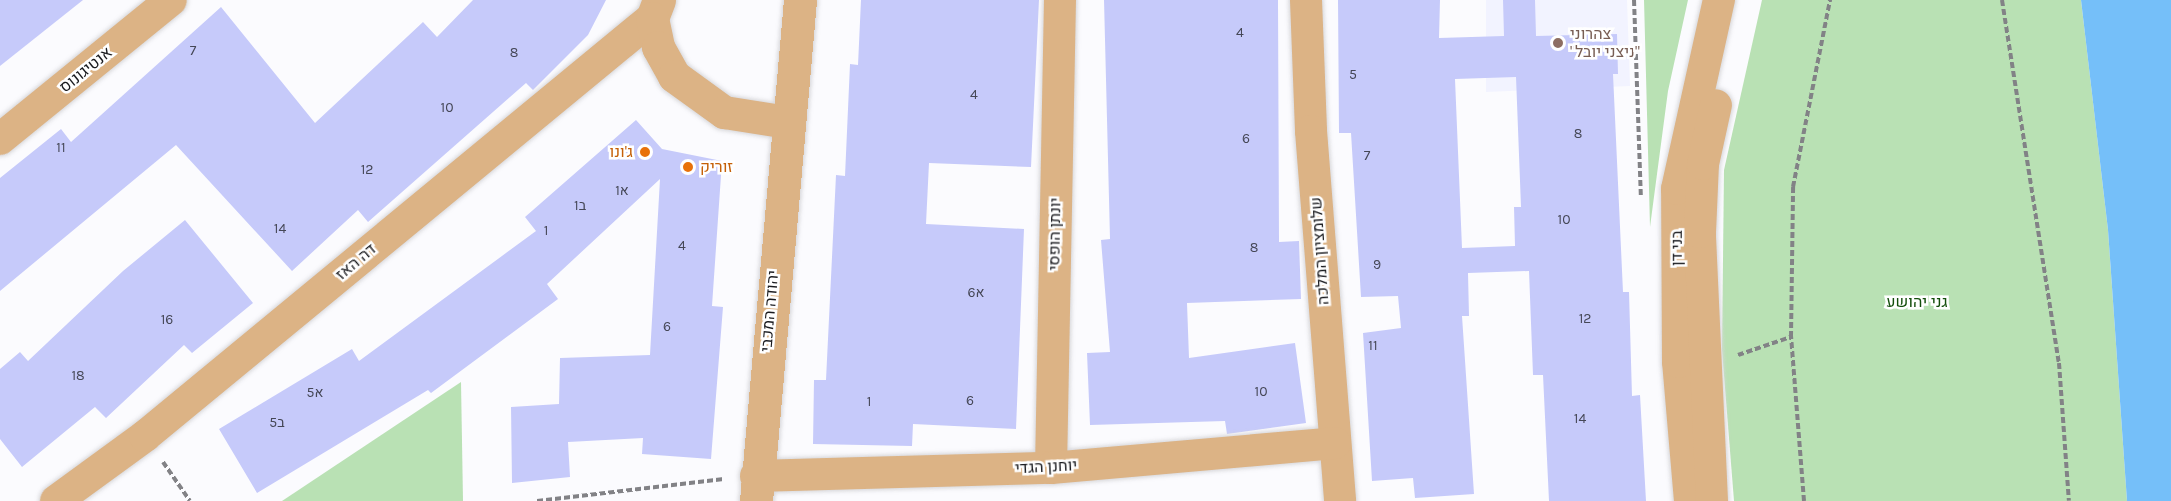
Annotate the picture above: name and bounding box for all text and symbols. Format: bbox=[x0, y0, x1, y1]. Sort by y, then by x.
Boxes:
place label: צהרוני "ניצני יובל" bbox=[1570, 24, 1640, 62]
house number: 4 bbox=[1236, 25, 1244, 41]
marker: צהרוני "ניצני יובל" bbox=[1551, 36, 1565, 50]
street label: אנטיגונוס bbox=[56, 43, 116, 97]
house number: 7 bbox=[190, 43, 196, 59]
house number: 8 bbox=[510, 45, 518, 61]
house number: 5 bbox=[1349, 67, 1357, 83]
house number: 4 bbox=[970, 87, 978, 103]
house number: 10 bbox=[441, 100, 453, 116]
house number: 8 bbox=[1574, 126, 1582, 142]
house number: 6 bbox=[1242, 131, 1250, 147]
house number: 11 bbox=[56, 140, 66, 156]
place label: ג'ונו bbox=[609, 142, 633, 162]
marker: ג'ונו bbox=[638, 145, 652, 159]
house number: 7 bbox=[1364, 148, 1370, 164]
place label: זוריק bbox=[700, 157, 733, 177]
marker: זוריק bbox=[681, 160, 695, 174]
house number: 12 bbox=[361, 162, 373, 178]
house number: 1א bbox=[615, 183, 629, 199]
street label: שלומציון המלכה bbox=[1307, 196, 1333, 306]
street label: יונתן הופסי bbox=[1045, 197, 1065, 271]
house number: 1ב bbox=[574, 198, 586, 214]
house number: 10 bbox=[1558, 212, 1570, 228]
house number: 14 bbox=[274, 221, 286, 237]
house number: 1 bbox=[544, 223, 548, 239]
street label: בני דן bbox=[1667, 230, 1687, 266]
house number: 4 bbox=[678, 238, 686, 254]
street label: דה האז bbox=[332, 240, 380, 284]
house number: 8 bbox=[1250, 240, 1258, 256]
house number: 9 bbox=[1373, 257, 1381, 273]
street label: יהודה המכבי bbox=[757, 269, 783, 353]
house number: 6א bbox=[968, 285, 984, 301]
park label: גני יהושע bbox=[1886, 292, 1948, 312]
house number: 12 bbox=[1579, 311, 1591, 327]
house number: 16 bbox=[161, 312, 173, 328]
house number: 6 bbox=[663, 319, 671, 335]
house number: 11 bbox=[1368, 338, 1378, 354]
house number: 18 bbox=[71, 368, 85, 384]
house number: 10 bbox=[1255, 384, 1267, 400]
house number: 5א bbox=[307, 385, 323, 401]
house number: 6 bbox=[966, 393, 974, 409]
house number: 1 bbox=[867, 394, 871, 410]
house number: 14 bbox=[1574, 411, 1586, 427]
house number: 5ב bbox=[269, 415, 285, 431]
street label: יוחנן הגדי bbox=[1014, 456, 1078, 478]

